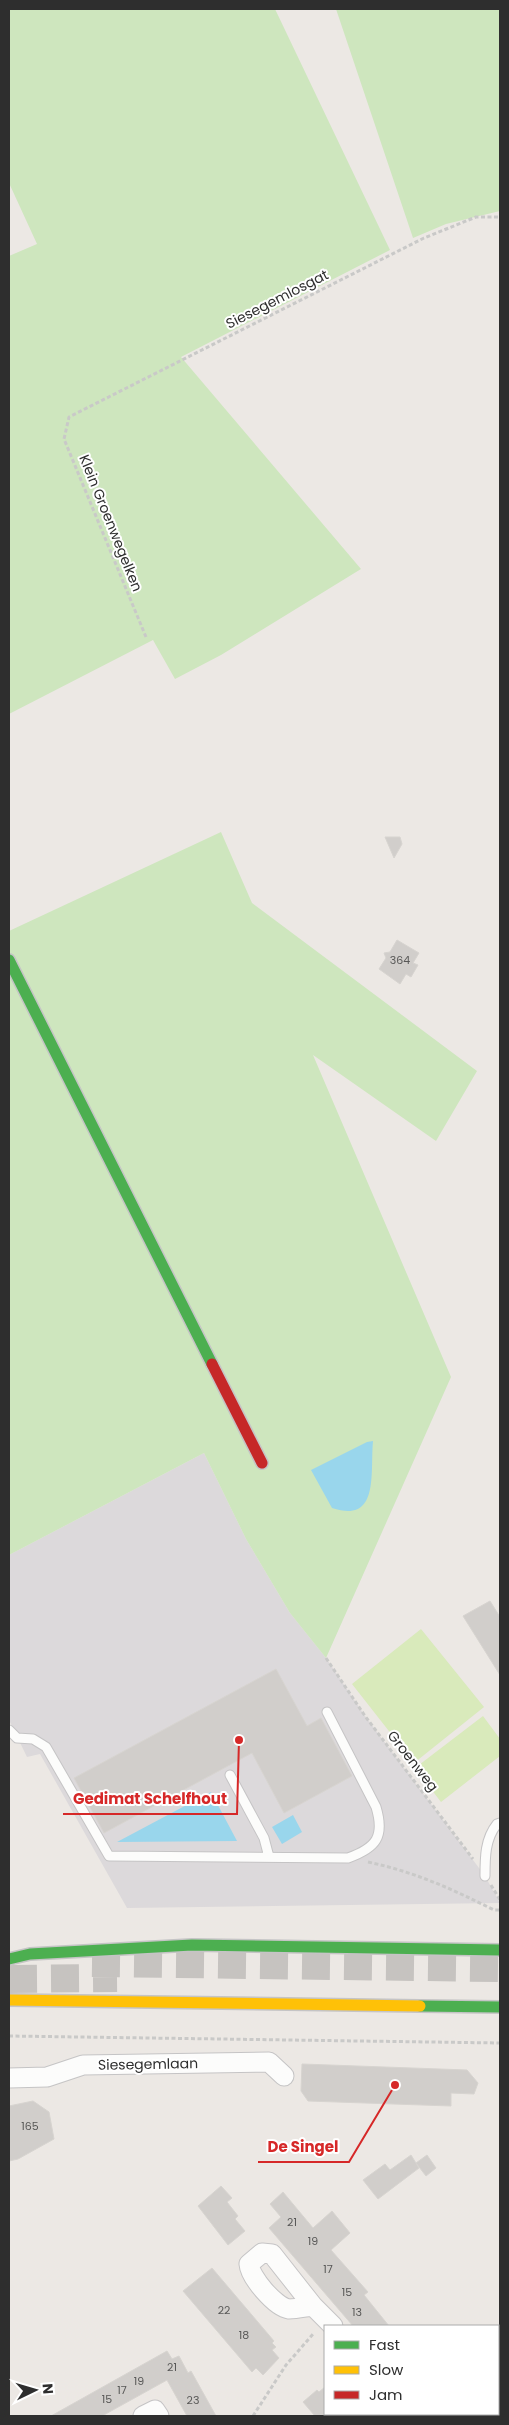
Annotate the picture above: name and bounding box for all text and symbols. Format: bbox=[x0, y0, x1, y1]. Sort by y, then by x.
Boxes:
street label: Siesegemlosgat bbox=[222, 265, 332, 333]
street label: Klein Groenwegelken bbox=[74, 452, 148, 594]
house number: 364 bbox=[390, 952, 410, 968]
street label: Groenweg bbox=[383, 1726, 443, 1796]
callout: Gedimat Schelfhout bbox=[63, 1784, 237, 1814]
text: Gedimat Schelfhout bbox=[73, 1788, 227, 1809]
street label: Siesegemlaan bbox=[98, 2053, 198, 2075]
house number: 165 bbox=[21, 2118, 39, 2134]
callout: De Singel bbox=[258, 2132, 349, 2162]
text: De Singel bbox=[268, 2136, 338, 2157]
house number: 21 bbox=[287, 2214, 297, 2230]
house number: 19 bbox=[308, 2233, 318, 2249]
house number: 17 bbox=[323, 2261, 333, 2277]
house number: 15 bbox=[342, 2284, 352, 2300]
house number: 22 bbox=[218, 2302, 230, 2318]
house number: 13 bbox=[352, 2304, 362, 2320]
legend bbox=[324, 2325, 499, 2415]
house number: 18 bbox=[239, 2327, 249, 2343]
text: Fast bbox=[369, 2334, 400, 2355]
house number: 21 bbox=[167, 2359, 177, 2375]
text: Slow bbox=[369, 2359, 404, 2380]
north arrow bbox=[10, 2365, 60, 2415]
house number: 19 bbox=[134, 2373, 144, 2389]
house number: 17 bbox=[117, 2382, 127, 2398]
text: N bbox=[38, 2383, 58, 2395]
text: Jam bbox=[369, 2384, 403, 2405]
house number: 15 bbox=[102, 2391, 112, 2407]
house number: 23 bbox=[187, 2392, 199, 2408]

